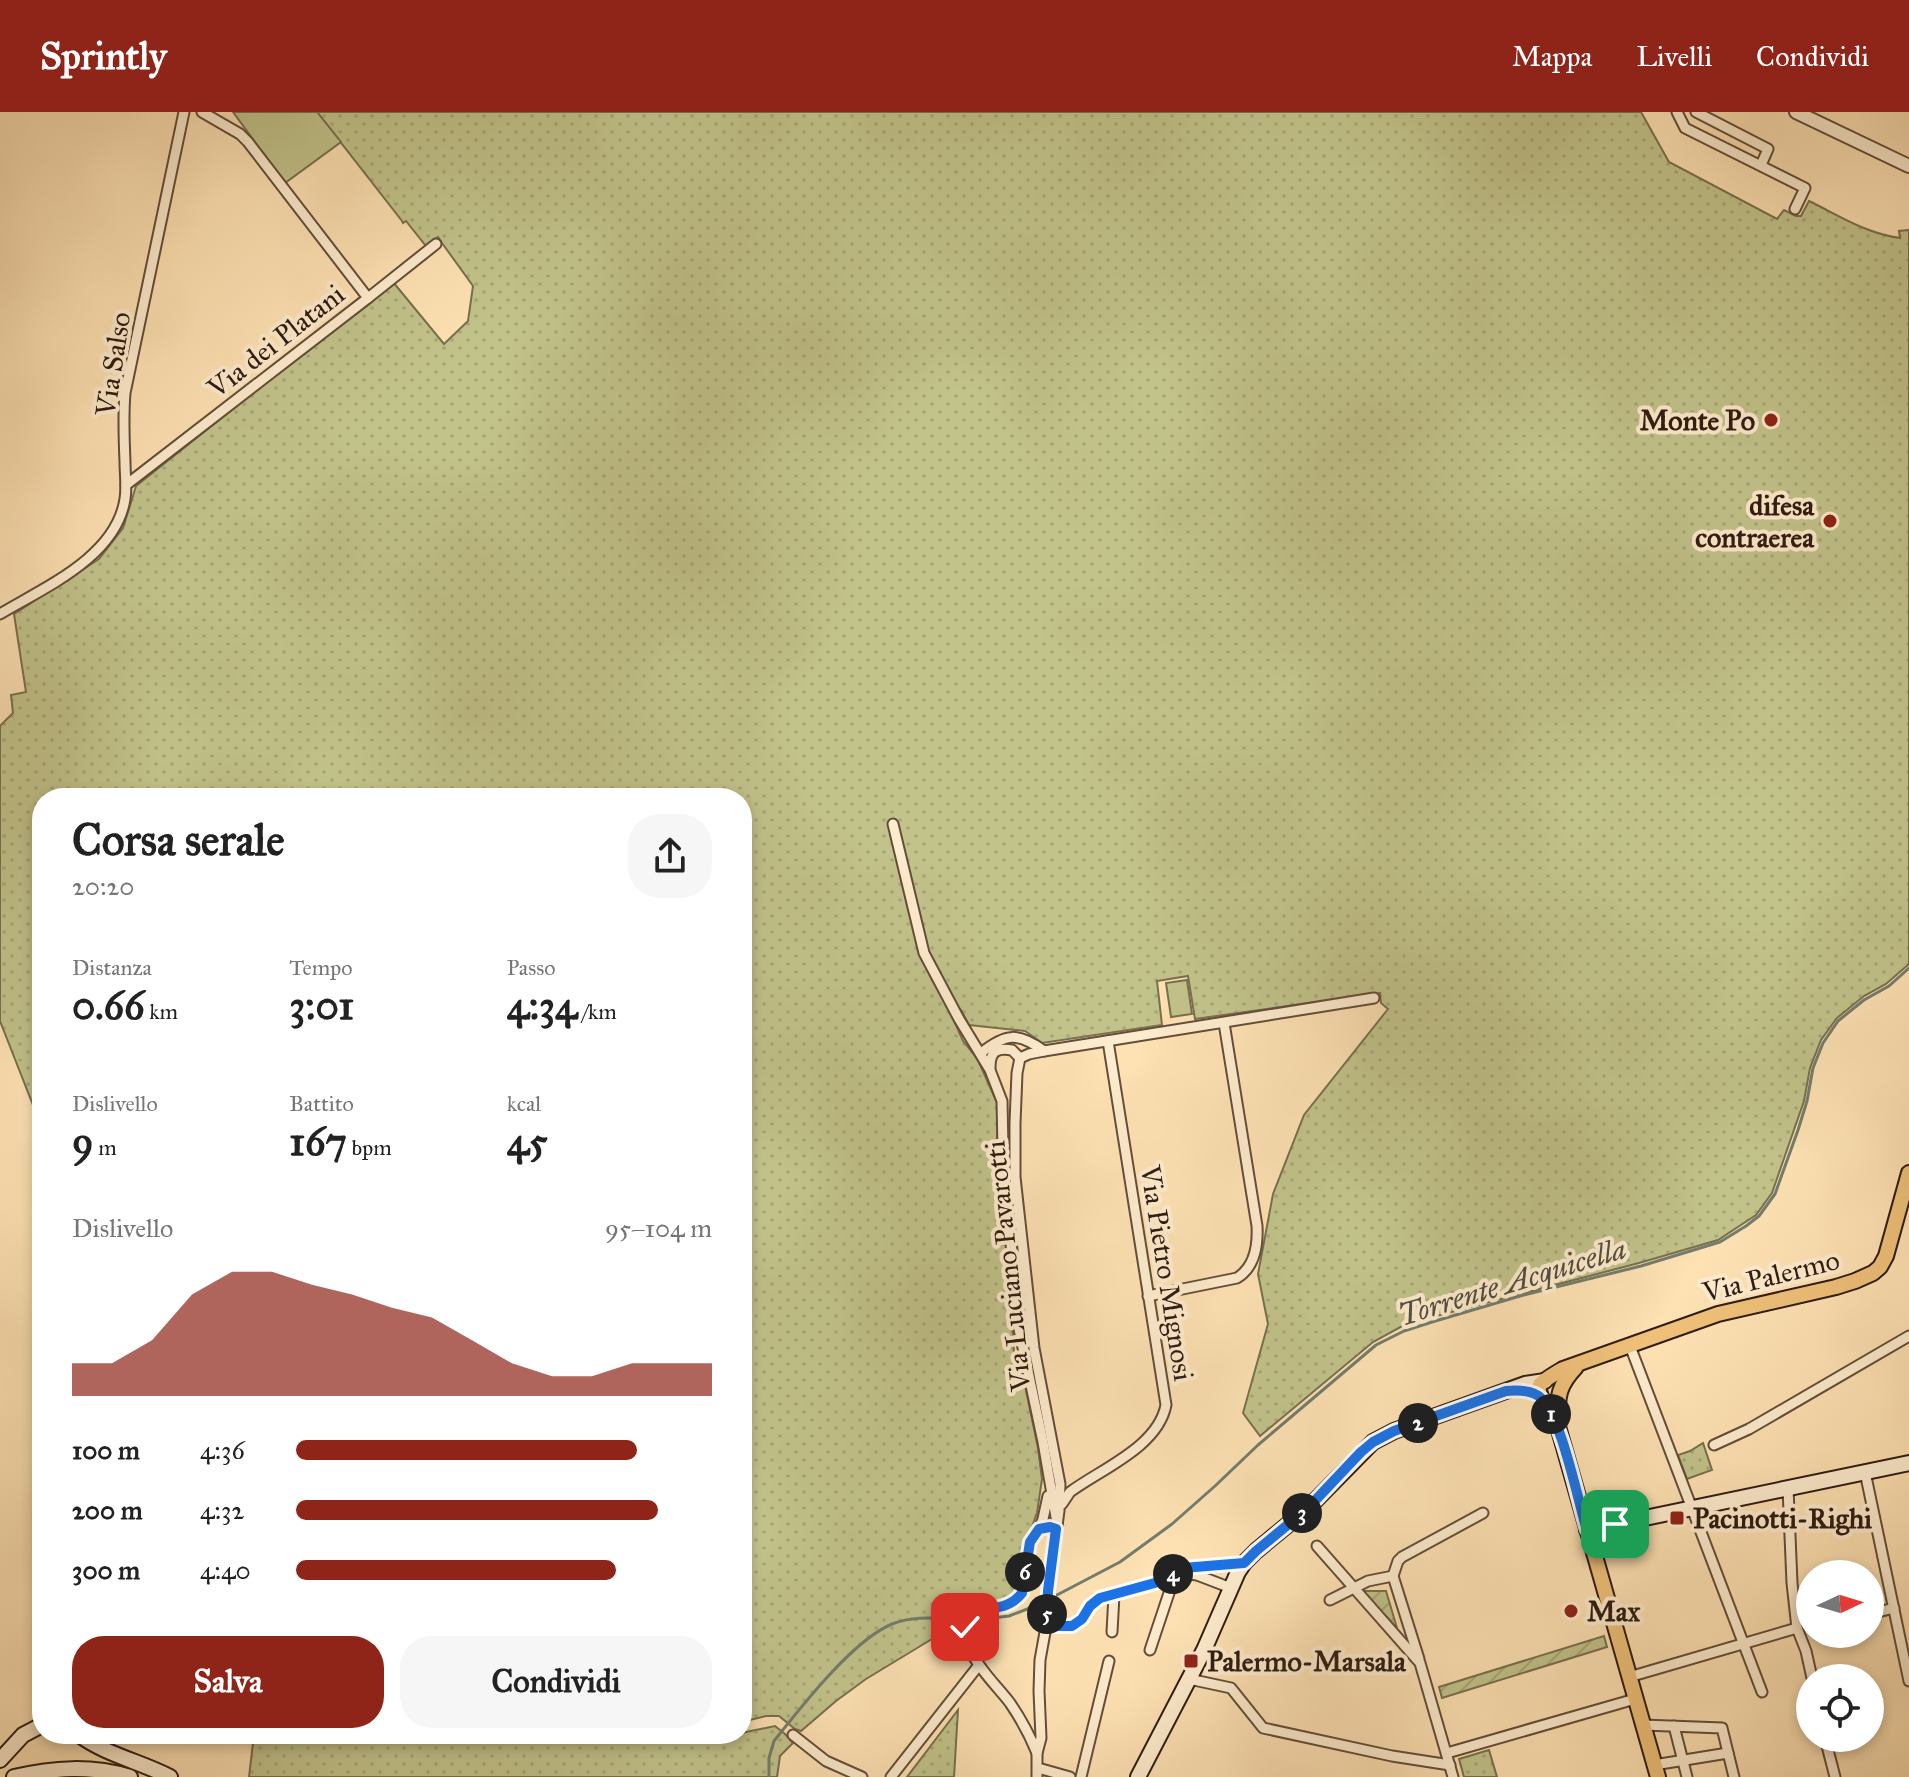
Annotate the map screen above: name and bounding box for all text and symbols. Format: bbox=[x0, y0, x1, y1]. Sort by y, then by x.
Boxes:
text: Sprintly bbox=[40, 33, 167, 79]
text: Mappa bbox=[1512, 39, 1592, 74]
text: Livelli bbox=[1636, 39, 1712, 74]
text: Condividi bbox=[1756, 39, 1869, 74]
street label: Via dei Platani bbox=[200, 276, 352, 406]
street label: Via Salso bbox=[87, 309, 139, 420]
place label: Monte Po bbox=[1640, 403, 1755, 438]
marker: Monte Po bbox=[1762, 411, 1780, 429]
place label: difesa contraerea bbox=[1695, 488, 1815, 555]
marker: difesa contraerea bbox=[1821, 512, 1839, 530]
text: Corsa serale bbox=[72, 813, 285, 867]
button: share bbox=[628, 814, 712, 898]
text: 20:20 bbox=[72, 870, 134, 902]
text: Distanza bbox=[72, 954, 152, 981]
text: Tempo bbox=[289, 954, 353, 981]
text: Passo bbox=[507, 954, 555, 981]
text: 0.66 bbox=[72, 981, 145, 1030]
text: 3:01 bbox=[289, 981, 354, 1030]
text: 4:34 bbox=[507, 981, 577, 1030]
text: km bbox=[145, 998, 178, 1025]
text: /km bbox=[577, 998, 617, 1025]
text: Dislivello bbox=[72, 1090, 158, 1117]
text: Battito bbox=[289, 1090, 354, 1117]
text: kcal bbox=[507, 1090, 541, 1117]
text: 9 bbox=[72, 1117, 93, 1166]
text: 167 bbox=[289, 1117, 347, 1166]
text: 45 bbox=[507, 1117, 548, 1166]
text: m bbox=[93, 1134, 117, 1161]
text: bpm bbox=[347, 1134, 392, 1161]
street label: Via Luciano Pavarotti bbox=[977, 1139, 1039, 1394]
street label: Via Pietro Mignosi bbox=[1133, 1162, 1201, 1384]
text: Dislivello bbox=[72, 1212, 173, 1244]
text: 95–104 m bbox=[605, 1212, 712, 1244]
water label: Torrente Acquicella bbox=[1394, 1230, 1630, 1334]
street label: Via Palermo bbox=[1698, 1242, 1843, 1310]
pin: 1 bbox=[1531, 1394, 1571, 1434]
text: 1 bbox=[1547, 1400, 1555, 1427]
pin: 2 bbox=[1398, 1403, 1438, 1443]
text: 2 bbox=[1413, 1409, 1423, 1436]
text: 100 m bbox=[72, 1434, 140, 1466]
text: 4:36 bbox=[200, 1434, 245, 1466]
pin bbox=[1581, 1490, 1649, 1558]
pin: 3 bbox=[1282, 1493, 1322, 1533]
text: 200 m bbox=[72, 1494, 143, 1526]
text: 4:32 bbox=[200, 1494, 244, 1526]
text: 3 bbox=[1298, 1499, 1306, 1526]
place label: Pacinotti-Righi bbox=[1693, 1501, 1872, 1536]
icon: arrive bbox=[1593, 1502, 1637, 1546]
marker: Pacinotti-Righi bbox=[1668, 1509, 1686, 1527]
pin: 6 bbox=[1005, 1552, 1045, 1592]
text: 300 m bbox=[72, 1554, 140, 1586]
text: 4:40 bbox=[200, 1554, 251, 1586]
pin: 4 bbox=[1153, 1554, 1193, 1594]
text: 6 bbox=[1019, 1558, 1031, 1585]
text: 4 bbox=[1167, 1560, 1179, 1587]
north arrow bbox=[1796, 1560, 1884, 1648]
map controls bbox=[1796, 1560, 1884, 1752]
pin bbox=[931, 1593, 999, 1661]
pin: 5 bbox=[1027, 1594, 1067, 1634]
place label: Max bbox=[1587, 1594, 1641, 1629]
text: 5 bbox=[1042, 1600, 1052, 1627]
marker: Max bbox=[1562, 1602, 1580, 1620]
icon: check bbox=[943, 1605, 987, 1649]
button: Salva bbox=[72, 1636, 384, 1728]
button: Condividi bbox=[400, 1636, 712, 1728]
place label: Palermo-Marsala bbox=[1207, 1644, 1407, 1679]
marker: Palermo-Marsala bbox=[1182, 1652, 1200, 1670]
button: locate bbox=[1796, 1664, 1884, 1752]

